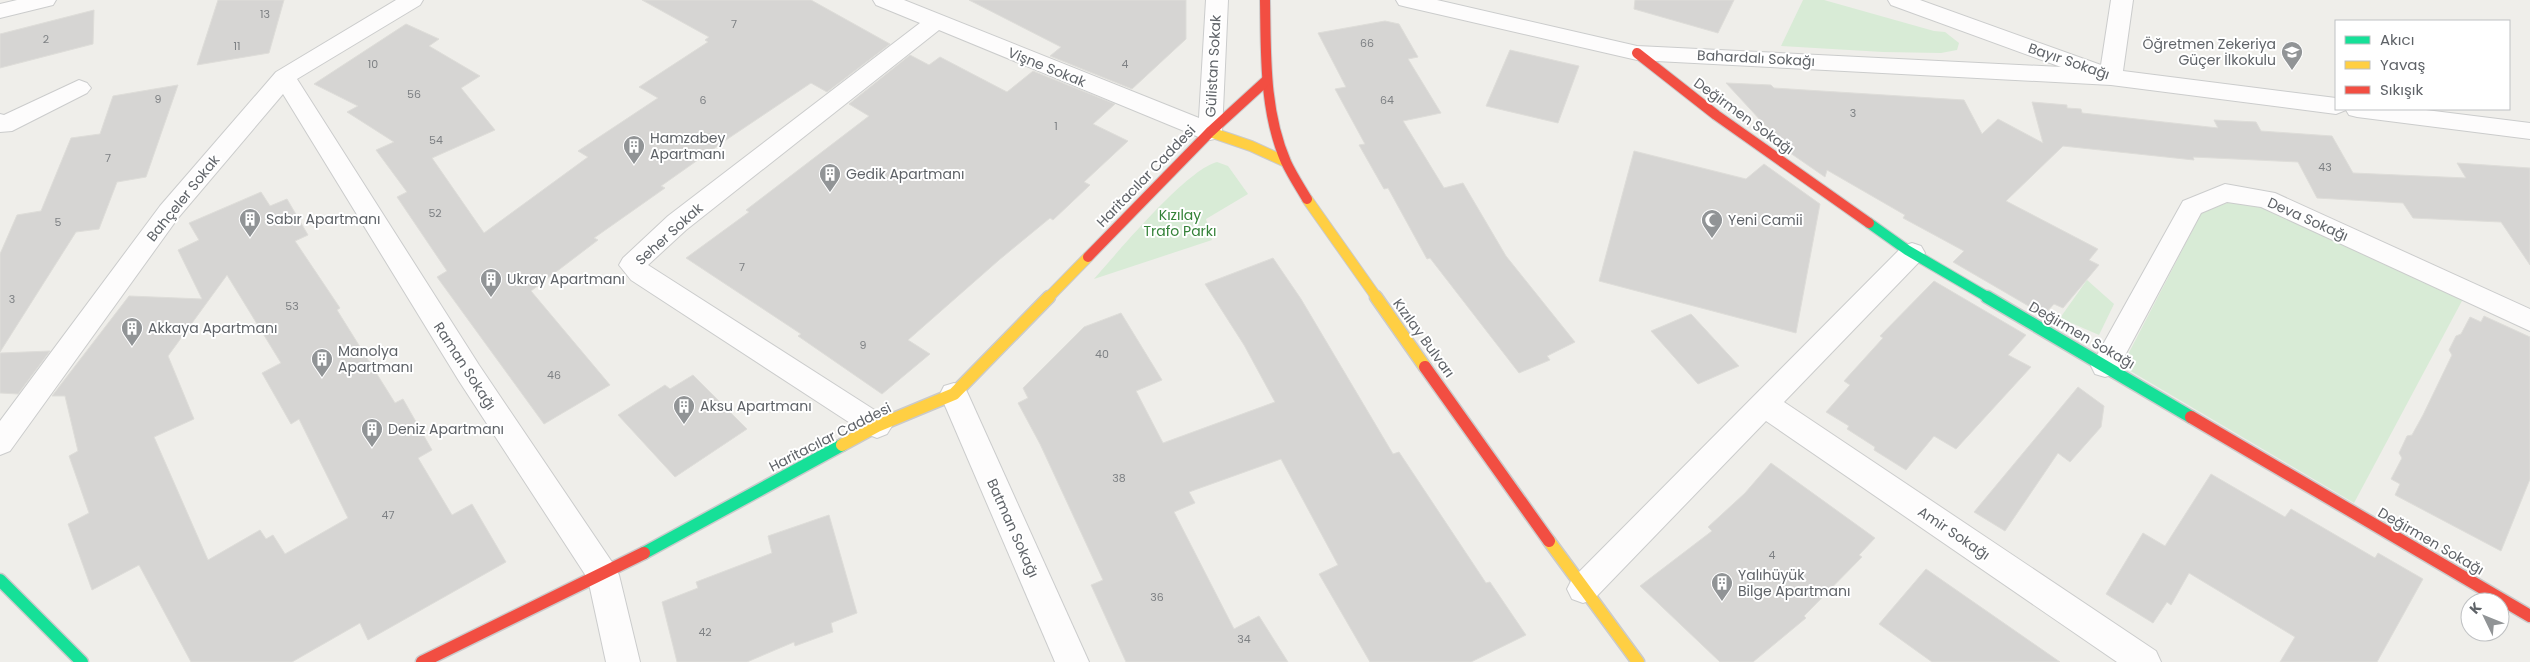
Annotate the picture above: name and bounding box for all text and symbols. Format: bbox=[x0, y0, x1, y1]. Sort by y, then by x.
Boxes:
house number: 13 bbox=[260, 6, 270, 22]
street label: Gülistan Sokak bbox=[1200, 14, 1226, 118]
house number: 7 bbox=[731, 16, 737, 32]
legend bbox=[2335, 20, 2510, 110]
text: Akıcı bbox=[2380, 29, 2414, 50]
house number: 2 bbox=[43, 31, 49, 47]
place label: Öğretmen Zekeriya Güçer İlkokulu bbox=[2143, 34, 2276, 70]
house number: 66 bbox=[1360, 35, 1374, 51]
house number: 11 bbox=[233, 38, 241, 54]
street label: Bayır Sokağı bbox=[2026, 38, 2112, 84]
school or university icon: Öğretmen Zekeriya Güçer İlkokulu bbox=[2280, 40, 2304, 71]
street label: Vişne Sokak bbox=[1005, 42, 1090, 92]
street label: Bahardalı Sokağı bbox=[1697, 45, 1815, 71]
text: Yavaş bbox=[2380, 54, 2425, 75]
house number: 10 bbox=[368, 56, 378, 72]
house number: 4 bbox=[1122, 56, 1129, 72]
street label: Değirmen Sokağı bbox=[1690, 73, 1798, 159]
text: Sıkışık bbox=[2380, 79, 2423, 100]
house number: 56 bbox=[407, 86, 421, 102]
house number: 9 bbox=[155, 91, 162, 107]
house number: 6 bbox=[700, 92, 707, 108]
house number: 64 bbox=[1380, 92, 1394, 108]
house number: 3 bbox=[1850, 105, 1856, 121]
house number: 1 bbox=[1054, 118, 1058, 134]
street label: Haritacılar Caddesi bbox=[1092, 121, 1200, 231]
place label: Hamzabey Apartmanı bbox=[650, 128, 726, 164]
house number: 54 bbox=[429, 132, 443, 148]
building icon: Hamzabey Apartmanı bbox=[622, 134, 646, 165]
house number: 7 bbox=[105, 150, 111, 166]
street label: Bahçeler Sokak bbox=[142, 150, 225, 246]
house number: 43 bbox=[2318, 159, 2332, 175]
building icon: Gedik Apartmanı bbox=[818, 162, 842, 193]
place label: Gedik Apartmanı bbox=[846, 164, 964, 184]
street label: Deva Sokağı bbox=[2264, 192, 2352, 246]
street label: Seher Sokak bbox=[631, 198, 708, 270]
house number: 52 bbox=[428, 205, 442, 221]
park label: Kızılay Trafo Parkı bbox=[1143, 205, 1217, 241]
building icon: Sabır Apartmanı bbox=[238, 207, 262, 238]
mosque icon: Yeni Camii bbox=[1700, 208, 1724, 239]
place label: Sabır Apartmanı bbox=[266, 209, 381, 229]
place label: Yeni Camii bbox=[1728, 210, 1803, 230]
house number: 5 bbox=[55, 214, 62, 230]
house number: 7 bbox=[739, 259, 745, 275]
building icon: Ukray Apartmanı bbox=[479, 267, 503, 298]
place label: Ukray Apartmanı bbox=[507, 269, 625, 289]
house number: 3 bbox=[9, 291, 15, 307]
street label: Kızılay Bulvarı bbox=[1389, 294, 1459, 382]
street label: Değirmen Sokağı bbox=[2025, 297, 2139, 373]
house number: 53 bbox=[285, 298, 299, 314]
building icon: Akkaya Apartmanı bbox=[120, 316, 144, 347]
place label: Akkaya Apartmanı bbox=[148, 318, 277, 338]
street label: Raman Sokağı bbox=[429, 318, 501, 414]
house number: 9 bbox=[860, 337, 867, 353]
place label: Manolya Apartmanı bbox=[338, 341, 413, 377]
house number: 40 bbox=[1095, 346, 1109, 362]
building icon: Manolya Apartmanı bbox=[310, 347, 334, 378]
house number: 46 bbox=[547, 367, 561, 383]
building icon: Aksu Apartmanı bbox=[672, 394, 696, 425]
place label: Aksu Apartmanı bbox=[700, 396, 812, 416]
street label: Haritacılar Caddesi bbox=[765, 397, 895, 477]
building icon: Deniz Apartmanı bbox=[360, 417, 384, 448]
place label: Deniz Apartmanı bbox=[388, 419, 504, 439]
house number: 38 bbox=[1112, 470, 1126, 486]
street label: Batman Sokağı bbox=[982, 475, 1044, 581]
street label: Amir Sokağı bbox=[1914, 501, 1994, 565]
street label: Değirmen Sokağı bbox=[2374, 503, 2488, 579]
house number: 47 bbox=[382, 507, 394, 523]
house number: 4 bbox=[1769, 547, 1776, 563]
place label: Yalıhüyük Bilge Apartmanı bbox=[1738, 565, 1850, 601]
building icon: Yalıhüyük Bilge Apartmanı bbox=[1710, 571, 1734, 602]
house number: 36 bbox=[1150, 589, 1164, 605]
north arrow bbox=[2460, 592, 2510, 642]
text: K bbox=[2465, 598, 2486, 619]
house number: 42 bbox=[698, 624, 712, 640]
house number: 34 bbox=[1237, 631, 1251, 647]

